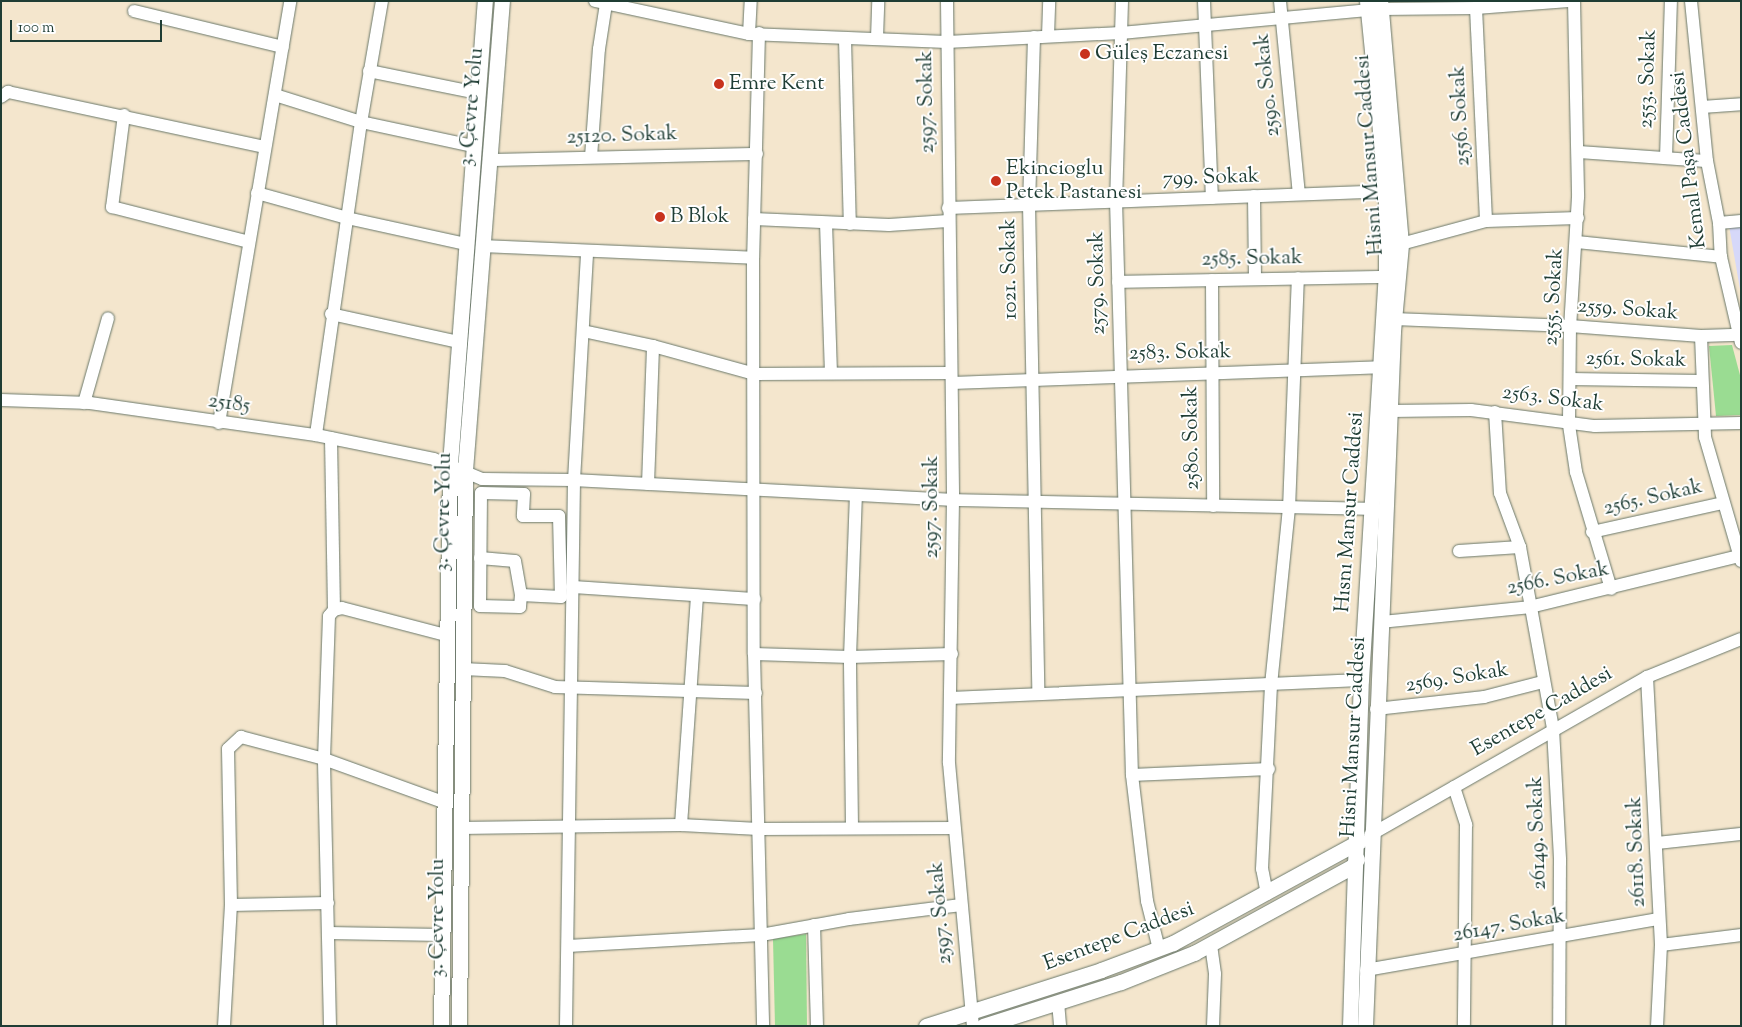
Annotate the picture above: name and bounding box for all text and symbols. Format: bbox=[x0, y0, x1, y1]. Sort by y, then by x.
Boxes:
scale bar bbox=[12, 10, 165, 42]
text: 100 m bbox=[18, 18, 54, 39]
street label: 2553. Sokak bbox=[1634, 29, 1662, 129]
street label: 2590. Sokak bbox=[1250, 32, 1286, 138]
place label: Güleş Eczanesi bbox=[1095, 41, 1228, 67]
street label: 3. Çevre Yolu bbox=[454, 47, 490, 167]
marker: Güleş Eczanesi bbox=[1079, 48, 1091, 60]
street label: 2597. Sokak bbox=[914, 50, 940, 154]
street label: Hisni Mansur Caddesi bbox=[1350, 54, 1390, 256]
street label: 2556. Sokak bbox=[1446, 65, 1476, 167]
street label: Kemal Paşa Caddesi bbox=[1666, 70, 1712, 250]
place label: Emre Kent bbox=[729, 71, 824, 97]
marker: Emre Kent bbox=[713, 78, 725, 90]
street label: 25120. Sokak bbox=[566, 121, 678, 151]
place label: Ekincioglu Petek Pastanesi bbox=[1006, 156, 1142, 206]
street label: 799. Sokak bbox=[1162, 164, 1260, 192]
marker: Ekincioglu Petek Pastanesi bbox=[990, 175, 1002, 187]
place label: B Blok bbox=[670, 204, 729, 230]
marker: B Blok bbox=[654, 211, 666, 223]
street label: 1021. Sokak bbox=[997, 218, 1023, 320]
street label: 2579. Sokak bbox=[1084, 231, 1112, 335]
street label: 2585. Sokak bbox=[1201, 246, 1303, 272]
street label: 2555. Sokak bbox=[1539, 247, 1569, 347]
street label: 2559. Sokak bbox=[1577, 294, 1679, 326]
street label: 2583. Sokak bbox=[1129, 340, 1231, 366]
street label: 2561. Sokak bbox=[1585, 347, 1687, 373]
street label: 2563. Sokak bbox=[1501, 380, 1605, 418]
street label: 2580. Sokak bbox=[1178, 386, 1206, 490]
street label: 25185 bbox=[207, 389, 251, 419]
street label: Hısnı Mansur Caddesi bbox=[1330, 411, 1370, 613]
street label: 3. Çevre Yolu bbox=[430, 452, 458, 572]
street label: 2597. Sokak bbox=[919, 455, 945, 559]
street label: 2565. Sokak bbox=[1601, 474, 1705, 522]
street label: 2566. Sokak bbox=[1505, 557, 1611, 601]
street label: Hisni Mansur Caddesi bbox=[1336, 636, 1372, 838]
street label: 2569. Sokak bbox=[1404, 657, 1510, 699]
street label: Esentepe Caddesi bbox=[1467, 661, 1617, 763]
street label: 26149. Sokak bbox=[1523, 776, 1553, 890]
street label: 26118. Sokak bbox=[1622, 796, 1652, 908]
street label: 3. Çevre Yolu bbox=[425, 858, 451, 978]
street label: 2597. Sokak bbox=[924, 861, 958, 965]
street label: Esentepe Caddesi bbox=[1040, 897, 1198, 977]
street label: 26147. Sokak bbox=[1451, 904, 1567, 948]

